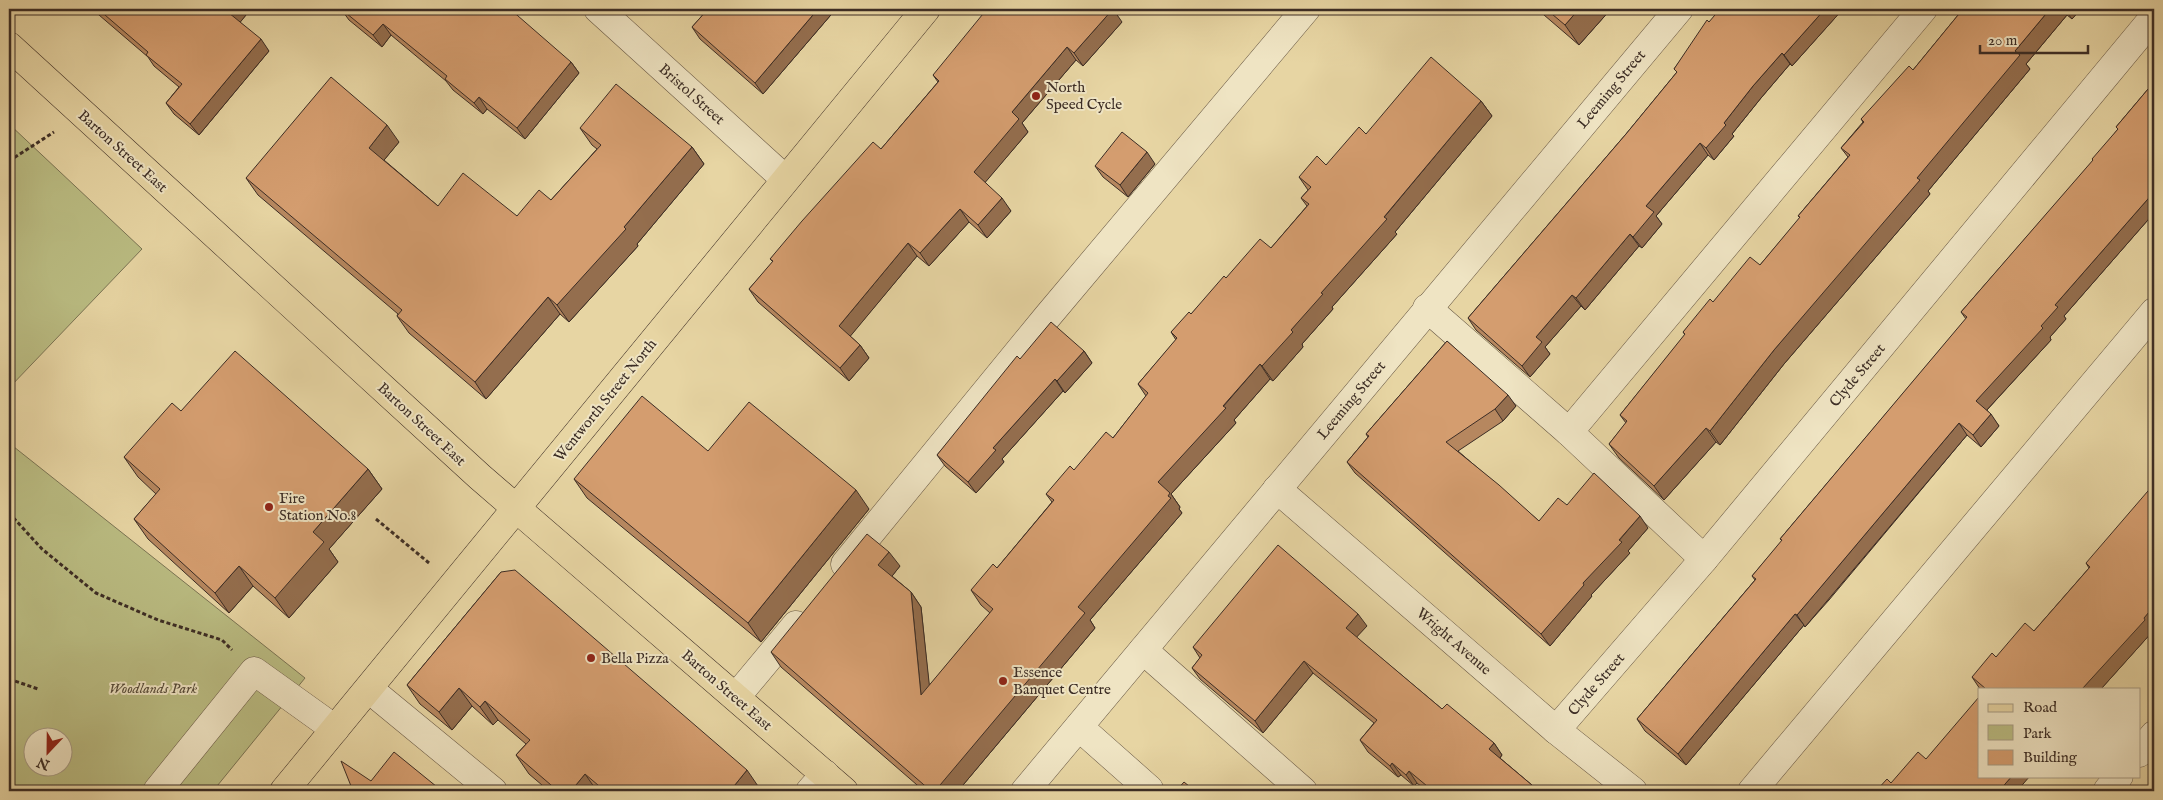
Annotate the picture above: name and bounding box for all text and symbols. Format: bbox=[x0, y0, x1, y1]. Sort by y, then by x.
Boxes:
scale bar bbox=[1980, 22, 2088, 54]
text: 20 m bbox=[1988, 31, 2018, 50]
street label: Leeming Street bbox=[1573, 46, 1650, 133]
street label: Bristol Street bbox=[655, 60, 729, 129]
place label: North Speed Cycle bbox=[1046, 78, 1122, 114]
marker: North Speed Cycle bbox=[1030, 90, 1042, 102]
street label: Barton Street East bbox=[74, 106, 171, 197]
street label: Wentworth Street North bbox=[550, 335, 661, 466]
street label: Clyde Street bbox=[1825, 340, 1889, 411]
street label: Leeming Street bbox=[1313, 357, 1390, 444]
street label: Barton Street East bbox=[373, 378, 470, 470]
place label: Fire Station No.8 bbox=[279, 489, 357, 525]
marker: Fire Station No.8 bbox=[263, 501, 275, 513]
street label: Wright Avenue bbox=[1412, 604, 1495, 679]
street label: Barton Street East bbox=[677, 646, 776, 735]
place label: Bella Pizza bbox=[601, 649, 669, 668]
street label: Clyde Street bbox=[1564, 649, 1629, 720]
marker: Bella Pizza bbox=[585, 652, 597, 664]
place label: Essence Banquet Centre bbox=[1013, 663, 1111, 699]
marker: Essence Banquet Centre bbox=[997, 675, 1009, 687]
park label: Woodlands Park bbox=[109, 679, 197, 698]
legend bbox=[1978, 688, 2140, 778]
text: Road bbox=[2023, 698, 2058, 717]
text: Park bbox=[2023, 724, 2053, 743]
north arrow bbox=[22, 728, 72, 778]
text: Building bbox=[2023, 748, 2078, 767]
text: N bbox=[35, 753, 53, 774]

